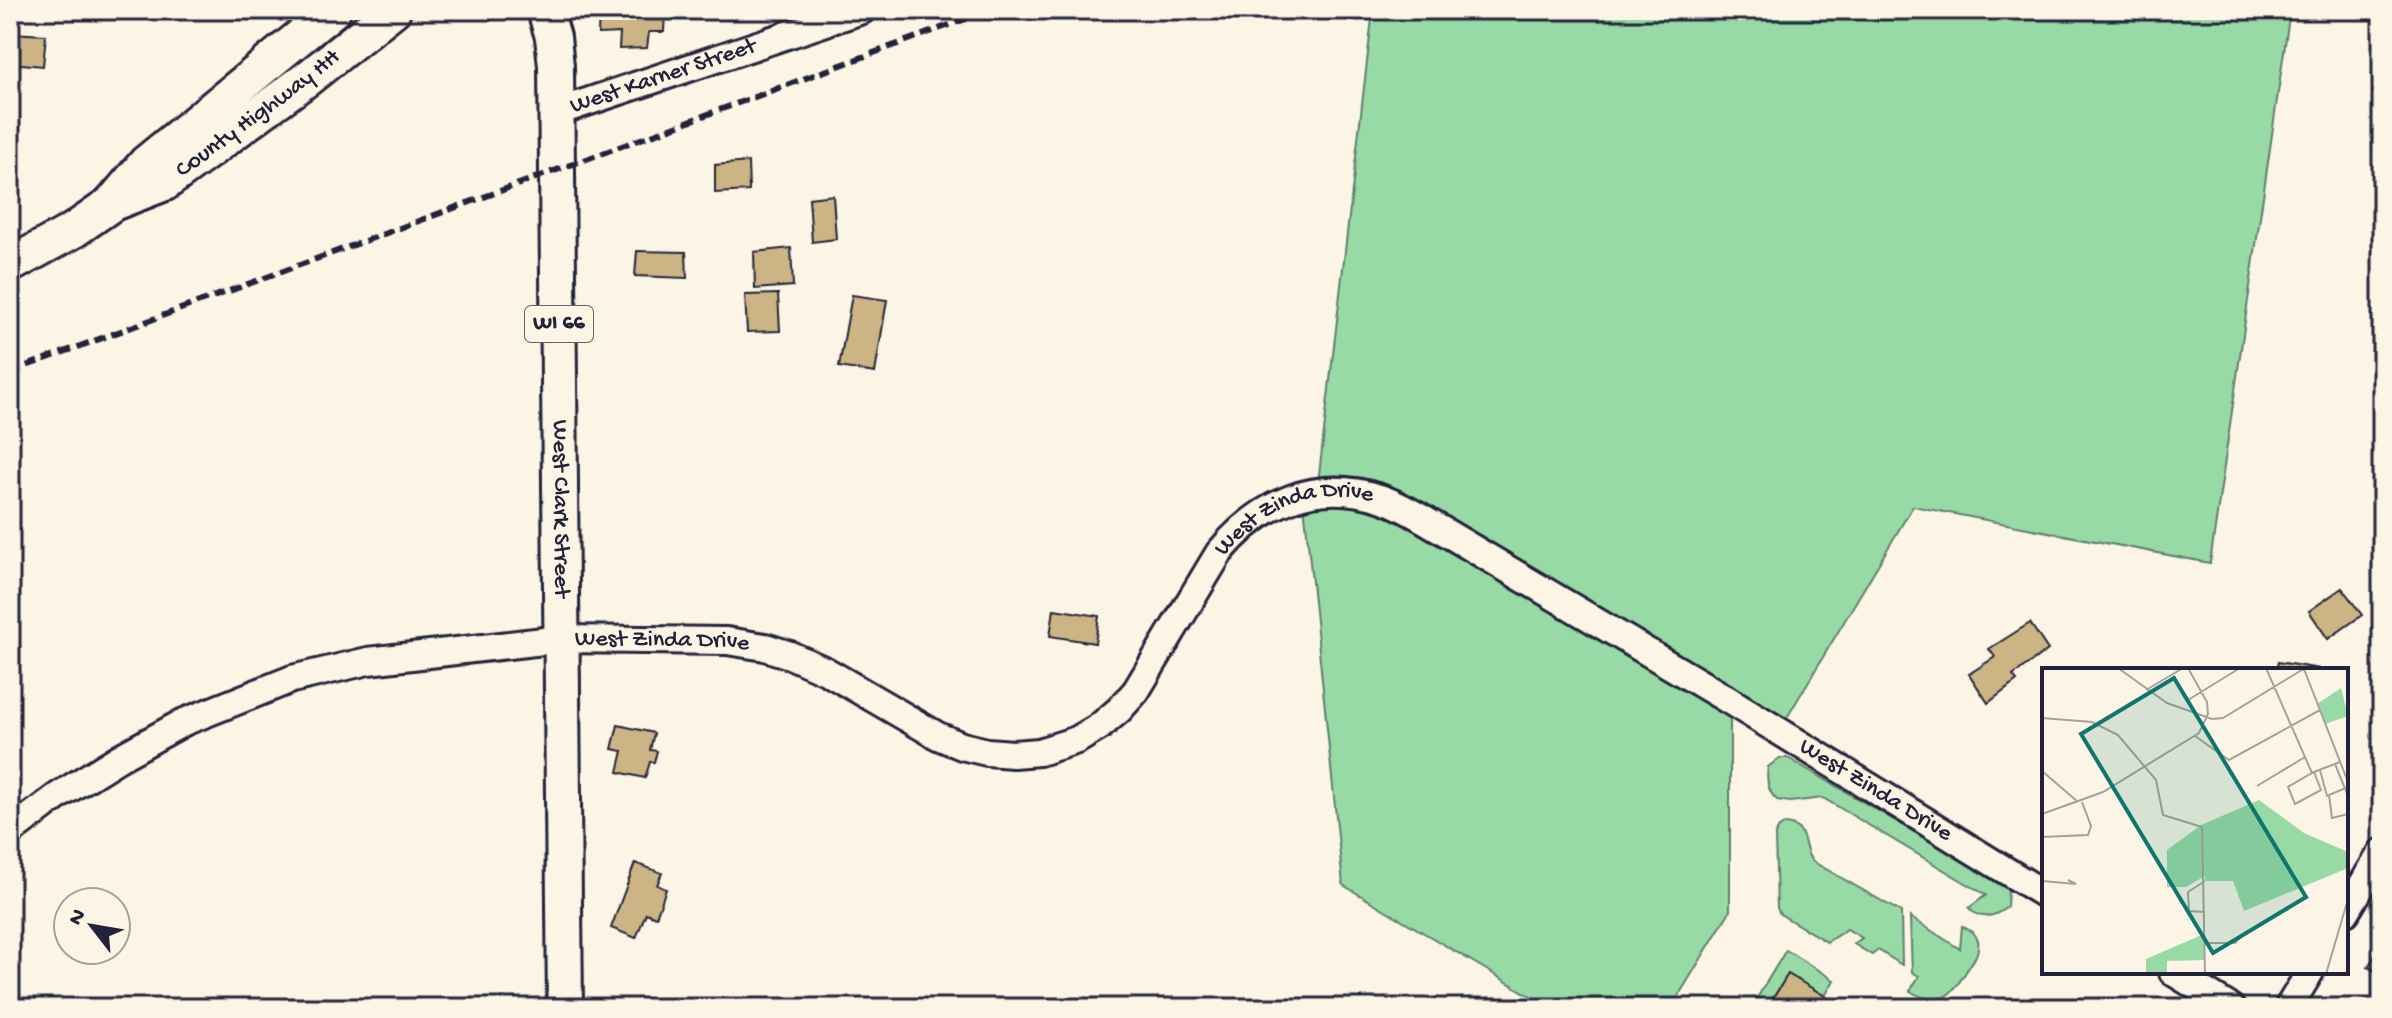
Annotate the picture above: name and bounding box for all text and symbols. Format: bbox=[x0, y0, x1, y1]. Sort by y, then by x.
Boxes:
street label: West Karner Street bbox=[567, 31, 762, 121]
street label: County Highway HH bbox=[170, 43, 346, 185]
road number: WI 66 bbox=[525, 306, 593, 342]
street label: West Clark Street bbox=[545, 420, 576, 600]
street label: West Zinda Drive bbox=[1208, 476, 1377, 562]
street label: West Zinda Drive bbox=[575, 625, 752, 659]
inset map bbox=[2042, 668, 2348, 974]
street label: West Zinda Drive bbox=[1794, 732, 1958, 849]
north arrow bbox=[52, 886, 132, 966]
text: N bbox=[63, 905, 93, 931]

